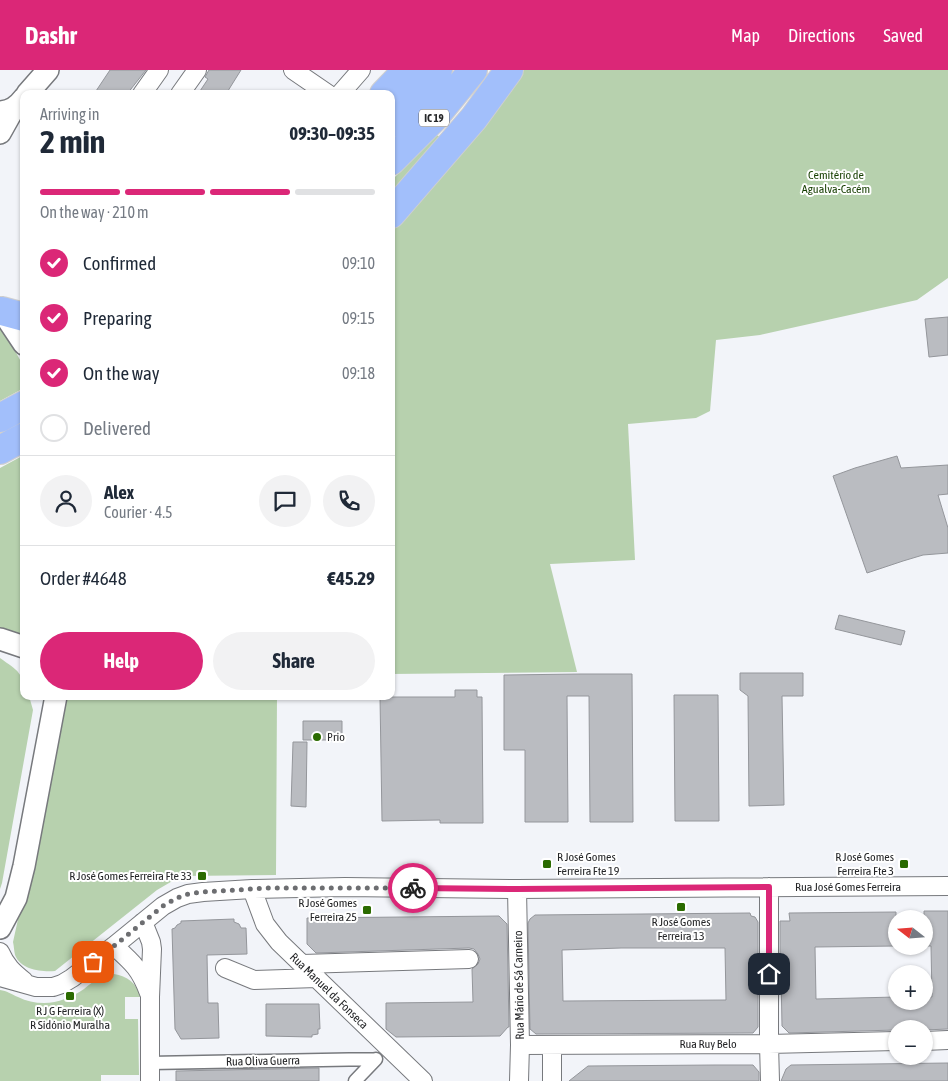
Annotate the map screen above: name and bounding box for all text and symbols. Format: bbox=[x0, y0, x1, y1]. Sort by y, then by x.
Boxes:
text: Dashr bbox=[25, 22, 77, 49]
text: Map bbox=[731, 25, 760, 46]
text: Directions bbox=[788, 25, 855, 46]
text: Saved bbox=[883, 25, 923, 46]
text: Arriving in bbox=[40, 105, 100, 123]
road number: IC 19 bbox=[419, 110, 449, 126]
text: 09:30–09:35 bbox=[289, 122, 375, 144]
text: 2 min bbox=[40, 123, 105, 160]
park label: Cemitério de Agualva-Cacém bbox=[802, 168, 870, 196]
text: On the way · 210 m bbox=[40, 203, 149, 221]
icon: check bbox=[40, 249, 68, 277]
text: Confirmed bbox=[83, 252, 156, 274]
text: 09:10 bbox=[342, 254, 375, 272]
icon: check bbox=[40, 304, 68, 332]
text: Preparing bbox=[83, 307, 152, 329]
text: 09:15 bbox=[342, 309, 375, 327]
icon: check bbox=[40, 359, 68, 387]
text: On the way bbox=[83, 362, 160, 384]
text: 09:18 bbox=[342, 364, 375, 382]
text: Delivered bbox=[83, 417, 151, 439]
button: person bbox=[40, 475, 92, 527]
button: chat bbox=[259, 475, 311, 527]
button: phone bbox=[323, 475, 375, 527]
text: Alex bbox=[104, 481, 134, 503]
text: Courier · 4.5 bbox=[104, 503, 173, 521]
text: Order #4648 bbox=[40, 567, 127, 589]
text: €45.29 bbox=[327, 567, 375, 589]
button: Help bbox=[40, 632, 203, 690]
button: Share bbox=[213, 632, 375, 690]
place label: Prio bbox=[327, 730, 345, 744]
marker: Prio bbox=[311, 731, 323, 743]
place label: R José Gomes Ferreira Fte 19 bbox=[557, 850, 620, 878]
place label: R José Gomes Ferreira Fte 3 bbox=[835, 850, 894, 878]
marker: R José Gomes Ferreira Fte 19 bbox=[541, 858, 553, 870]
marker: R José Gomes Ferreira Fte 3 bbox=[898, 858, 910, 870]
courier bbox=[388, 863, 438, 913]
place label: R José Gomes Ferreira Fte 33 bbox=[69, 869, 192, 883]
marker: R José Gomes Ferreira Fte 33 bbox=[196, 870, 208, 882]
icon: bike bbox=[399, 874, 427, 902]
street label: Rua José Gomes Ferreira bbox=[795, 880, 901, 894]
place label: R José Gomes Ferreira 25 bbox=[298, 896, 357, 924]
marker: R José Gomes Ferreira 13 bbox=[675, 901, 687, 913]
marker: R José Gomes Ferreira 25 bbox=[361, 904, 373, 916]
north arrow bbox=[888, 910, 932, 955]
map controls bbox=[888, 910, 933, 1065]
place label: R José Gomes Ferreira 13 bbox=[652, 915, 710, 943]
street label: Rua Mário de Sá Carneiro bbox=[511, 930, 527, 1040]
pin bbox=[72, 941, 114, 983]
icon: bag bbox=[79, 948, 107, 976]
street label: Rua Manuel da Fonseca bbox=[287, 950, 371, 1032]
pin bbox=[748, 953, 790, 995]
icon: home bbox=[755, 960, 783, 988]
button: + bbox=[888, 965, 933, 1010]
marker: R J G Ferreira (X) R Sidónio Muralha bbox=[64, 990, 76, 1002]
place label: R J G Ferreira (X) R Sidónio Muralha bbox=[30, 1004, 110, 1032]
button: − bbox=[888, 1020, 933, 1065]
street label: Rua Ruy Belo bbox=[679, 1037, 737, 1051]
street label: Rua Oliva Guerra bbox=[226, 1053, 300, 1069]

